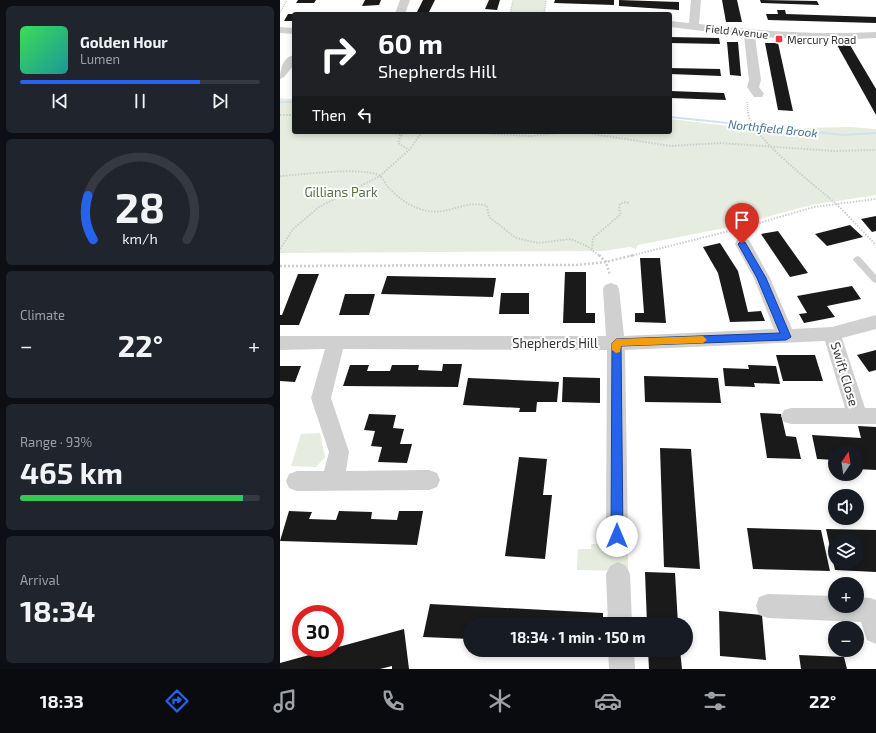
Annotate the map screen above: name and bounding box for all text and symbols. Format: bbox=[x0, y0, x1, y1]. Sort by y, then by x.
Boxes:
street label: Field Avenue bbox=[705, 21, 769, 41]
text: 60 m bbox=[378, 26, 443, 60]
icon: right bbox=[312, 28, 364, 80]
text: Golden Hour bbox=[80, 33, 168, 51]
place label: Mercury Road bbox=[787, 33, 856, 46]
marker: Mercury Road bbox=[774, 34, 784, 44]
text: Lumen bbox=[80, 51, 120, 67]
text: Shepherds Hill bbox=[378, 60, 496, 82]
icon: previous bbox=[49, 90, 71, 112]
icon: pause bbox=[129, 90, 151, 112]
icon: next bbox=[209, 90, 231, 112]
icon: left bbox=[354, 104, 376, 126]
text: Then bbox=[312, 106, 346, 124]
water label: Northfield Brook bbox=[727, 116, 819, 140]
text: 28 bbox=[115, 181, 165, 231]
park label: Gillians Park bbox=[304, 184, 378, 200]
pin bbox=[725, 203, 759, 244]
icon: arrive bbox=[731, 209, 753, 231]
text: km/h bbox=[122, 229, 158, 246]
text: Climate bbox=[20, 307, 65, 323]
text: 22° bbox=[118, 327, 163, 363]
text: − bbox=[20, 332, 33, 358]
text: + bbox=[248, 332, 260, 358]
street label: Shepherds Hill bbox=[512, 335, 598, 351]
street label: Swift Close bbox=[828, 340, 862, 408]
text: Range · 93% bbox=[20, 434, 92, 450]
north arrow bbox=[828, 445, 864, 481]
map controls bbox=[828, 445, 864, 657]
text: 465 km bbox=[20, 454, 123, 490]
button: sound bbox=[828, 489, 864, 525]
position arrow bbox=[596, 515, 638, 557]
button: layers bbox=[828, 533, 864, 569]
text: Arrival bbox=[20, 572, 60, 588]
button: + bbox=[828, 577, 864, 613]
text: 18:34 bbox=[20, 592, 95, 628]
speed limit sign: 30 bbox=[292, 605, 344, 657]
button: − bbox=[828, 621, 864, 657]
text: 18:34 · 1 min · 150 m bbox=[510, 628, 646, 646]
icon: directions bbox=[163, 687, 191, 715]
icon: music bbox=[271, 687, 299, 715]
icon: phone bbox=[379, 687, 407, 715]
icon: climate bbox=[486, 687, 514, 715]
icon: car bbox=[594, 687, 622, 715]
icon: filters bbox=[701, 687, 729, 715]
text: 18:33 bbox=[40, 690, 84, 712]
text: 22° bbox=[809, 690, 836, 712]

